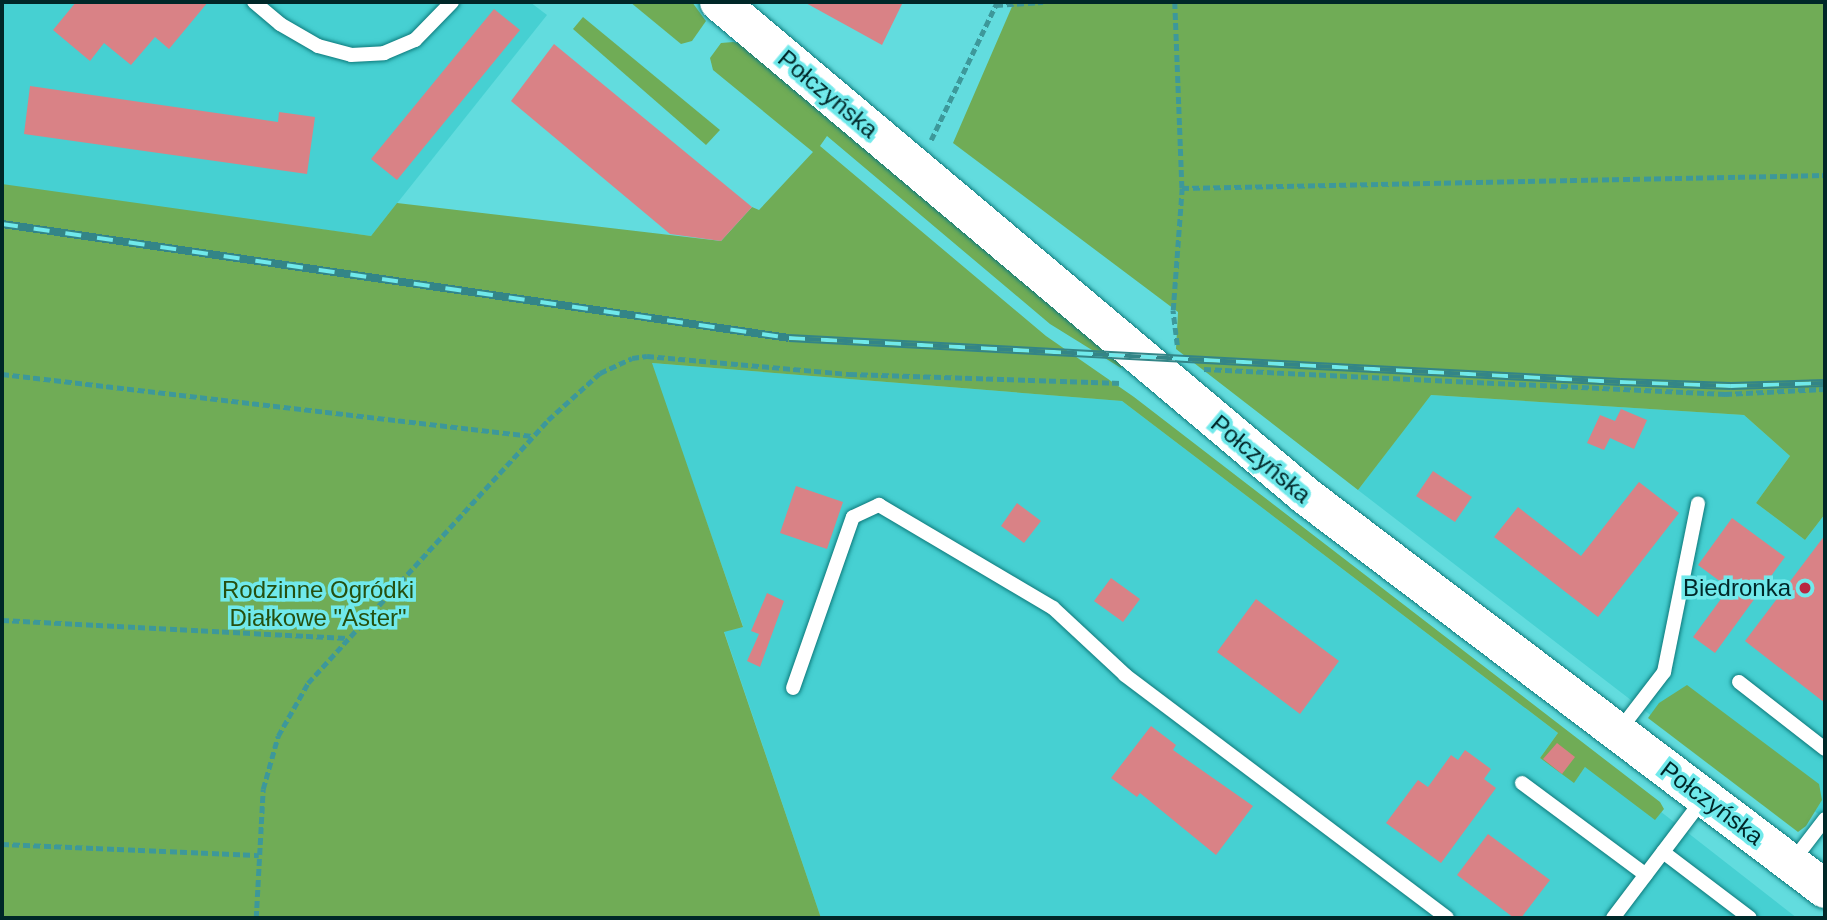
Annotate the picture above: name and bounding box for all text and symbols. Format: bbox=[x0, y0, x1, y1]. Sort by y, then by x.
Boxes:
street label: Połczyńska bbox=[772, 44, 884, 144]
street label: Połczyńska bbox=[1205, 409, 1317, 509]
place label: Biedronka bbox=[1683, 574, 1791, 602]
park label: Rodzinne Ogródki Diałkowe "Aster" bbox=[222, 576, 414, 632]
marker: Biedronka bbox=[1797, 580, 1813, 596]
street label: Połczyńska bbox=[1655, 755, 1769, 851]

